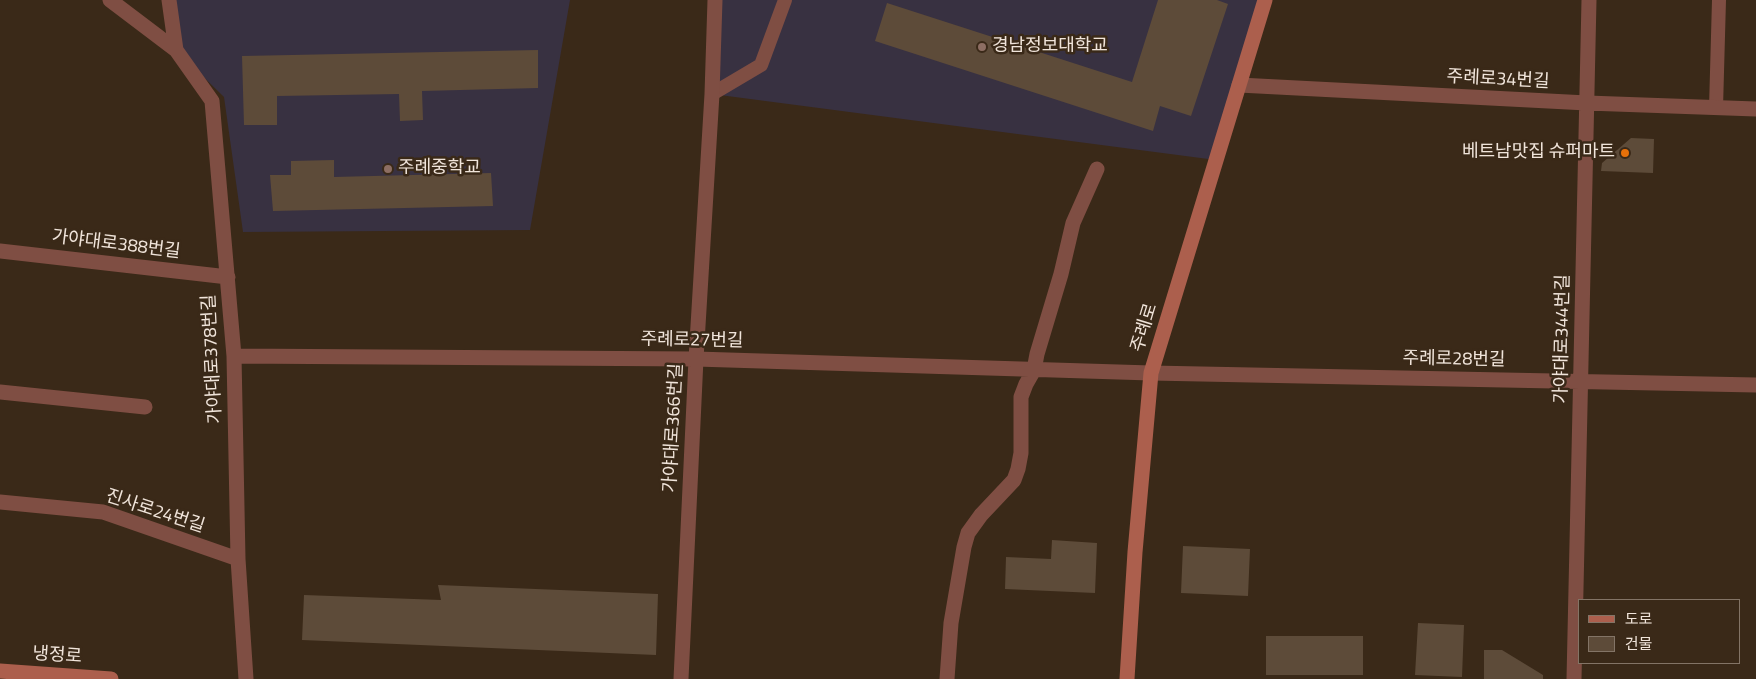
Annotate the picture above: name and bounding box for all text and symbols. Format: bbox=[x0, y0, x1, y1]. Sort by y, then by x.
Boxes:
place label: 경남정보대학교 bbox=[992, 36, 1108, 58]
marker: 경남정보대학교 bbox=[976, 41, 988, 53]
street label: 주례로34번길 bbox=[1446, 67, 1550, 93]
place label: 베트남맛집 슈퍼마트 bbox=[1462, 142, 1615, 164]
marker: 베트남맛집 슈퍼마트 bbox=[1619, 147, 1631, 159]
place label: 주례중학교 bbox=[398, 158, 481, 180]
marker: 주례중학교 bbox=[382, 163, 394, 175]
street label: 가야대로388번길 bbox=[50, 226, 182, 264]
street label: 가야대로344번길 bbox=[1551, 274, 1575, 404]
street label: 가야대로378번길 bbox=[199, 294, 227, 424]
street label: 주례로 bbox=[1127, 301, 1163, 355]
street label: 주례로27번길 bbox=[640, 329, 744, 353]
street label: 주례로28번길 bbox=[1402, 348, 1506, 372]
street label: 가야대로366번길 bbox=[660, 363, 688, 493]
street label: 진사로24번길 bbox=[103, 486, 207, 538]
legend bbox=[1578, 599, 1741, 664]
text: 도로 bbox=[1625, 607, 1653, 630]
text: 건물 bbox=[1625, 632, 1653, 655]
street label: 냉정로 bbox=[31, 643, 83, 669]

